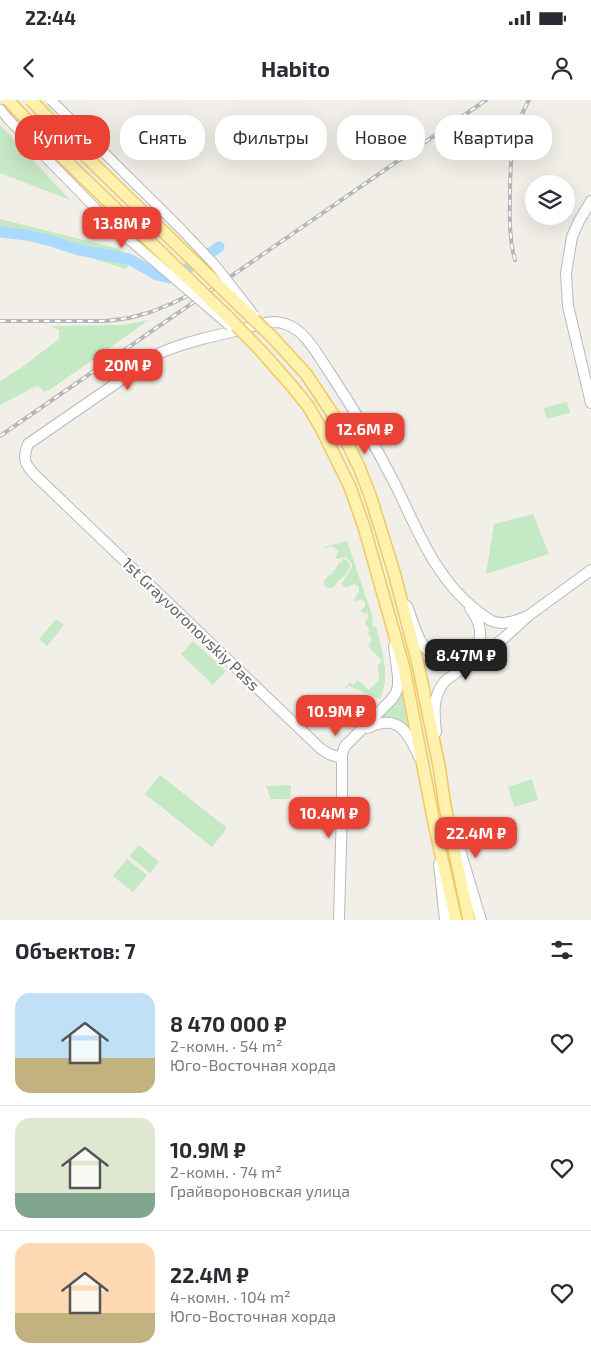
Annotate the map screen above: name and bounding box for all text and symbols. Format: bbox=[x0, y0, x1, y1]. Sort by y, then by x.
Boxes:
text: 22:44 bbox=[25, 6, 76, 29]
icon: back bbox=[15, 54, 43, 82]
icon: person bbox=[548, 54, 576, 82]
text: Habito bbox=[261, 55, 330, 81]
chip: Купить bbox=[15, 115, 110, 160]
chip: Снять bbox=[120, 115, 205, 160]
chip: Фильтры bbox=[215, 115, 327, 160]
chip: Новое bbox=[337, 115, 425, 160]
chip: Квартира bbox=[435, 115, 552, 160]
map controls bbox=[525, 175, 575, 225]
button: layers bbox=[525, 175, 575, 225]
pin: 13.8M ₽ bbox=[76, 206, 168, 249]
text: 13.8M ₽ bbox=[93, 213, 151, 232]
pin: 20M ₽ bbox=[93, 348, 163, 391]
text: 20M ₽ bbox=[105, 355, 151, 374]
pin: 12.6M ₽ bbox=[319, 412, 411, 455]
text: 12.6M ₽ bbox=[336, 419, 394, 438]
street label: 1st Grayvoronovskiy Pass bbox=[119, 553, 264, 694]
pin: 8.47M ₽ bbox=[420, 638, 512, 681]
text: 8.47M ₽ bbox=[436, 645, 496, 664]
pin: 10.9M ₽ bbox=[290, 694, 382, 737]
text: 10.9M ₽ bbox=[307, 701, 365, 720]
pin: 10.4M ₽ bbox=[283, 796, 375, 839]
text: 10.4M ₽ bbox=[300, 803, 358, 822]
pin: 22.4M ₽ bbox=[430, 816, 522, 859]
text: 22.4M ₽ bbox=[446, 823, 506, 842]
icon: filters bbox=[548, 936, 576, 964]
text: Объектов: 7 bbox=[15, 938, 136, 963]
text: 8 470 000 ₽ bbox=[170, 1011, 287, 1036]
icon: home bbox=[55, 1013, 115, 1073]
icon: heart bbox=[548, 1029, 576, 1057]
text: 2-комн. · 54 m² bbox=[170, 1036, 282, 1055]
text: Юго-Восточная хорда bbox=[170, 1055, 336, 1074]
text: 10.9M ₽ bbox=[170, 1137, 246, 1162]
icon: home bbox=[55, 1138, 115, 1198]
icon: heart bbox=[548, 1154, 576, 1182]
text: 2-комн. · 74 m² bbox=[170, 1162, 282, 1181]
text: Грайвороновская улица bbox=[170, 1181, 350, 1200]
text: 22.4M ₽ bbox=[170, 1262, 249, 1287]
icon: home bbox=[55, 1263, 115, 1323]
icon: heart bbox=[548, 1279, 576, 1307]
text: 4-комн. · 104 m² bbox=[170, 1287, 291, 1306]
text: Юго-Восточная хорда bbox=[170, 1306, 336, 1325]

